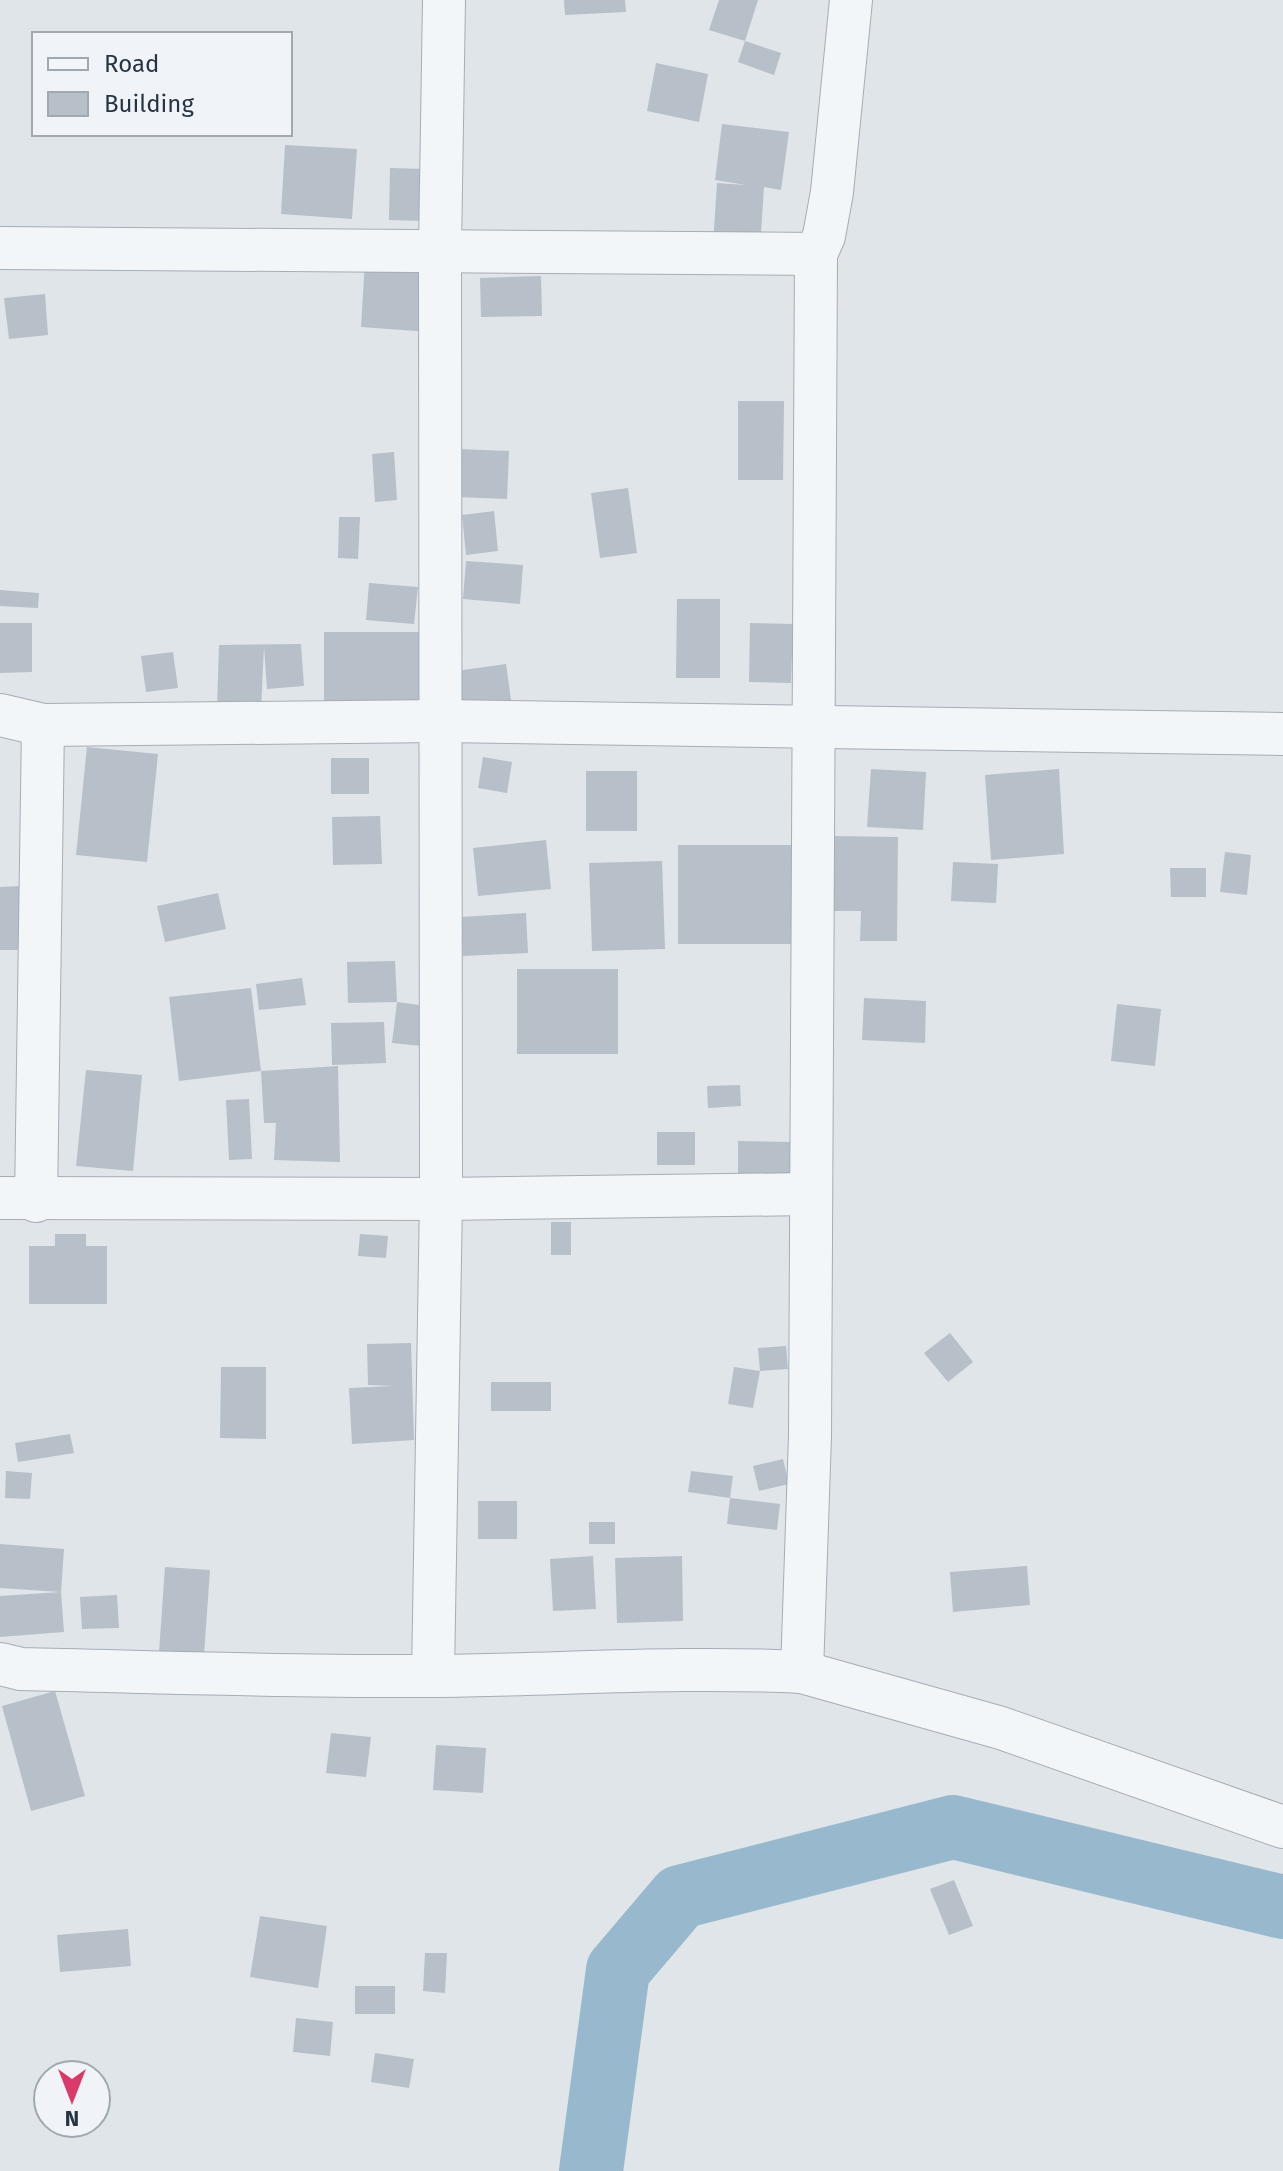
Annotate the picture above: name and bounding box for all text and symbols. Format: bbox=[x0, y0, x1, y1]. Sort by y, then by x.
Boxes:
legend bbox=[32, 32, 292, 136]
text: Road bbox=[104, 50, 159, 78]
text: Building bbox=[104, 90, 194, 118]
north arrow bbox=[32, 2059, 112, 2139]
text: N bbox=[65, 2105, 79, 2132]

